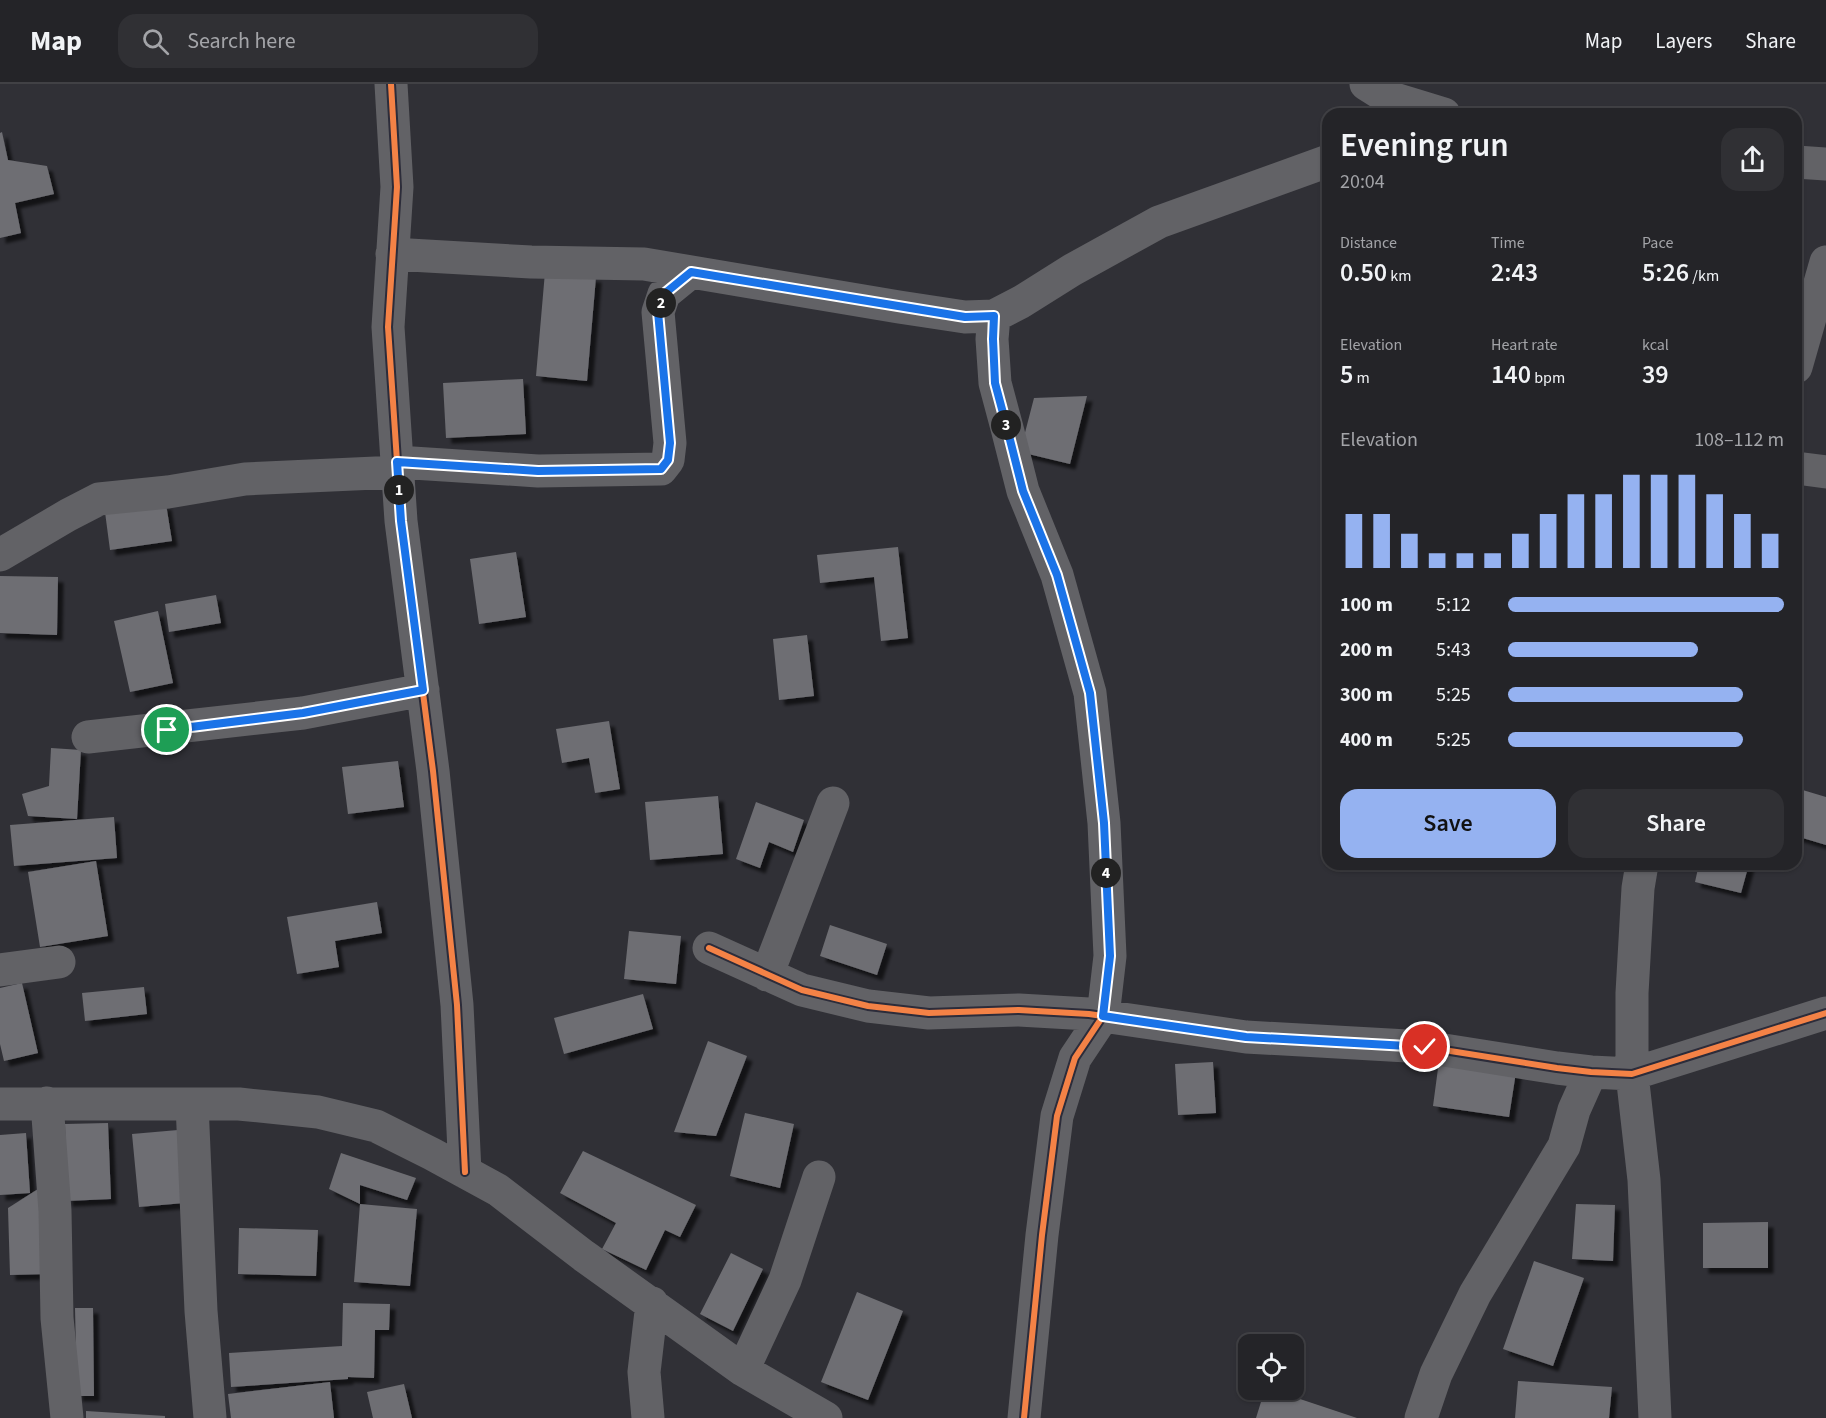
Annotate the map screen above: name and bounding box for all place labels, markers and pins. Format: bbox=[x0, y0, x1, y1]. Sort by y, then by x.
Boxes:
pin: 2 bbox=[646, 288, 676, 318]
pin: 3 bbox=[991, 410, 1021, 440]
pin: 1 bbox=[384, 475, 414, 505]
pin bbox=[141, 704, 192, 755]
pin: 4 bbox=[1091, 858, 1121, 888]
pin bbox=[1399, 1021, 1450, 1072]

